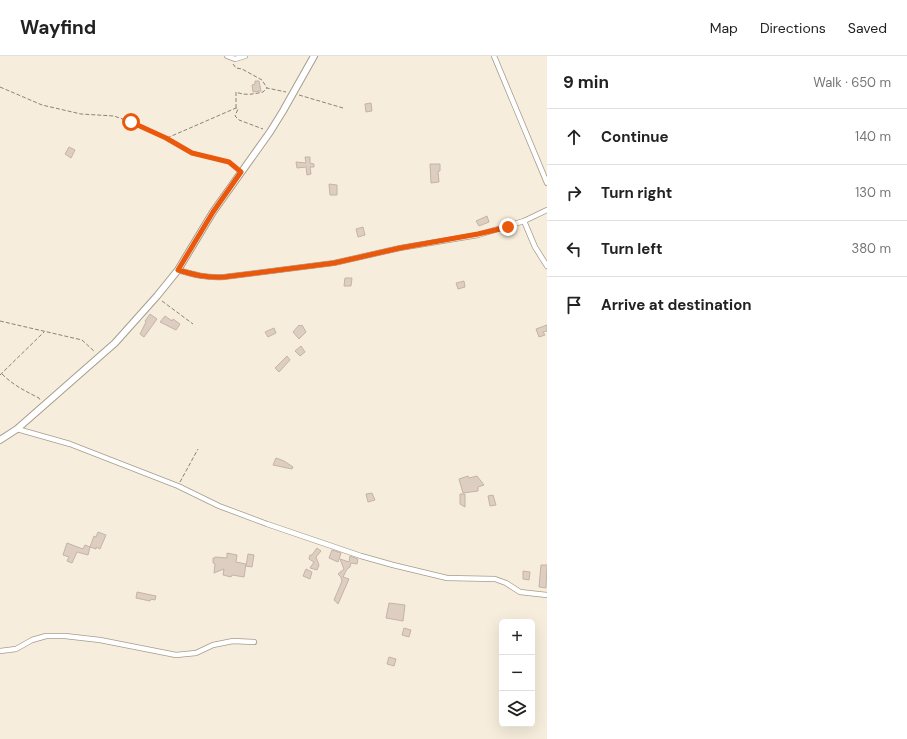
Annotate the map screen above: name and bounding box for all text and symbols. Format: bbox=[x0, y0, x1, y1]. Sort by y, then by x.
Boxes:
text: Wayfind bbox=[20, 15, 96, 40]
text: Map bbox=[710, 19, 738, 37]
text: Directions bbox=[760, 19, 826, 37]
text: Saved bbox=[848, 19, 887, 37]
text: 9 min bbox=[563, 71, 609, 93]
text: Walk · 650 m bbox=[813, 74, 891, 91]
route start bbox=[122, 113, 140, 131]
icon: ahead bbox=[563, 126, 585, 148]
text: Continue bbox=[601, 127, 669, 147]
text: 140 m bbox=[855, 128, 891, 145]
icon: right bbox=[563, 182, 585, 204]
text: Turn right bbox=[601, 183, 672, 203]
text: 130 m bbox=[855, 184, 891, 201]
route end bbox=[499, 218, 517, 236]
icon: left bbox=[563, 238, 585, 260]
text: Turn left bbox=[601, 239, 662, 259]
text: 380 m bbox=[851, 240, 891, 257]
icon: arrive bbox=[563, 294, 585, 316]
text: Arrive at destination bbox=[601, 295, 752, 315]
map controls bbox=[499, 619, 535, 727]
button: + bbox=[499, 619, 535, 655]
button: − bbox=[499, 655, 535, 691]
button: layers bbox=[499, 691, 535, 727]

